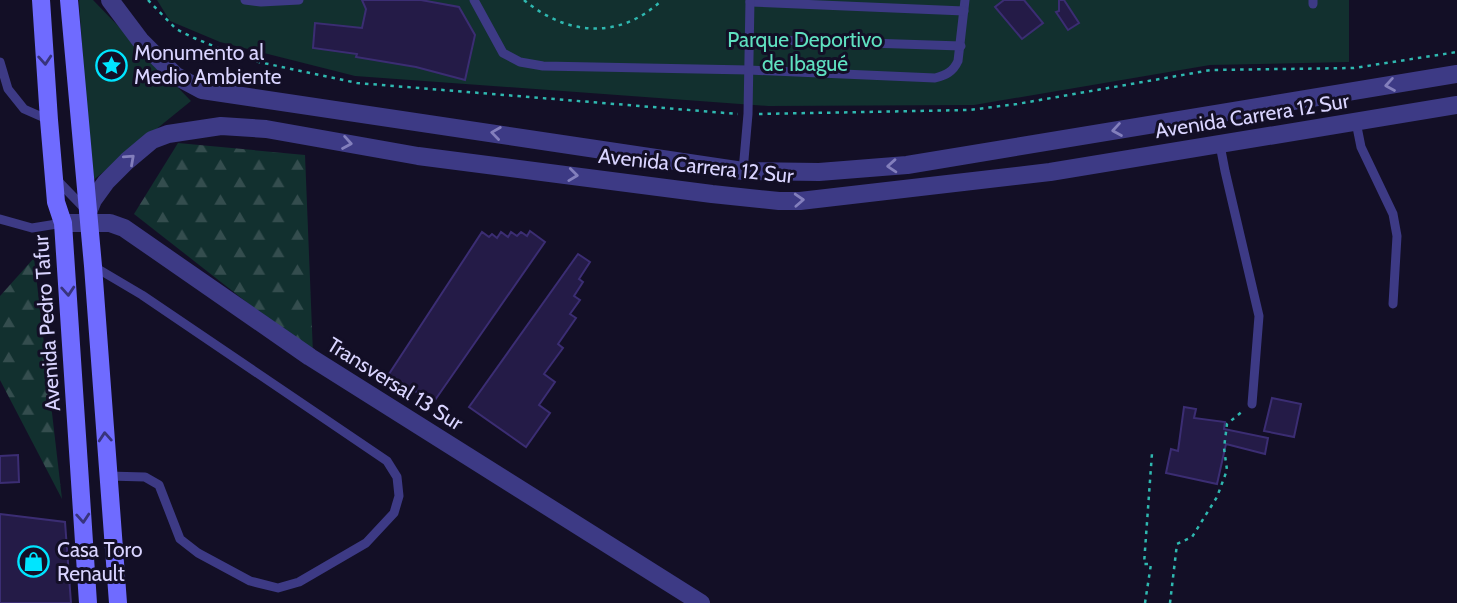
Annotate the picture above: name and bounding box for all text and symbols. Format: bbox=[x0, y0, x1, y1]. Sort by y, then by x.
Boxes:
park label: Parque Deportivo de Ibagué bbox=[727, 27, 883, 76]
place label: Monumento al Medio Ambiente bbox=[134, 40, 282, 89]
place icon: Monumento al Medio Ambiente bbox=[94, 48, 128, 82]
one-way arrow bbox=[37, 55, 52, 66]
one-way arrow bbox=[1384, 77, 1396, 92]
street label: Avenida Carrera 12 Sur bbox=[1153, 88, 1351, 143]
one-way arrow bbox=[1111, 122, 1123, 137]
one-way arrow bbox=[490, 126, 502, 141]
one-way arrow bbox=[342, 135, 353, 150]
street label: Avenida Carrera 12 Sur bbox=[597, 143, 795, 188]
one-way arrow bbox=[122, 155, 135, 167]
one-way arrow bbox=[887, 158, 898, 173]
one-way arrow bbox=[567, 168, 579, 183]
one-way arrow bbox=[793, 193, 804, 208]
street label: Avenida Pedro Tafur bbox=[28, 234, 65, 412]
one-way arrow bbox=[60, 286, 75, 297]
street label: Transversal 13 Sur bbox=[323, 332, 468, 435]
one-way arrow bbox=[98, 431, 113, 442]
one-way arrow bbox=[76, 513, 91, 524]
place label: Casa Toro Renault bbox=[57, 537, 143, 586]
shop icon: Casa Toro Renault bbox=[17, 545, 51, 579]

